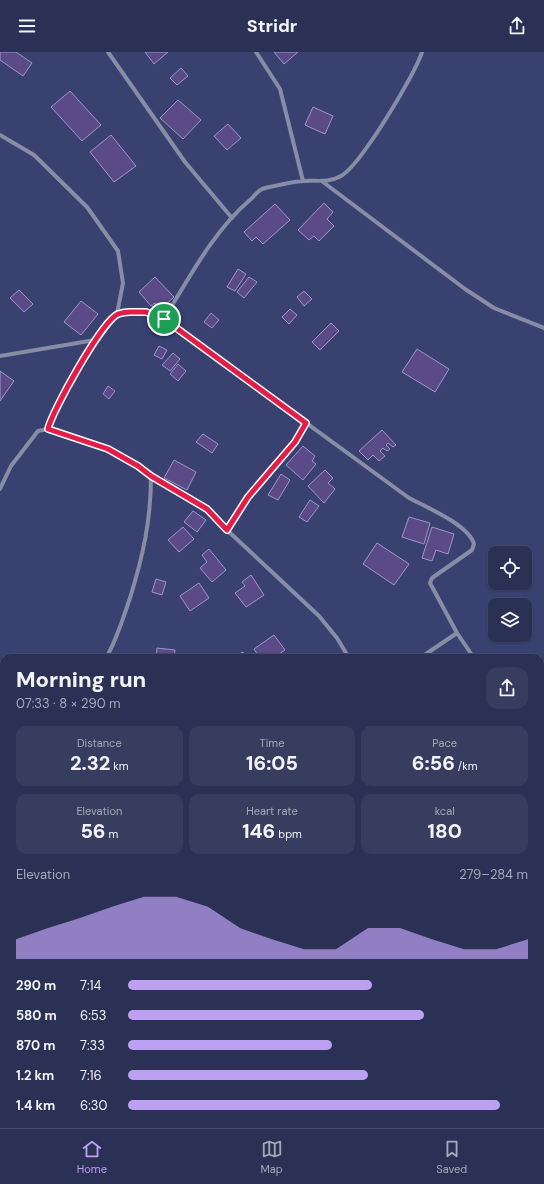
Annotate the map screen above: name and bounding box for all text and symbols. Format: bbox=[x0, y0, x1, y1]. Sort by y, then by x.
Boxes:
text: Stridr bbox=[247, 14, 297, 38]
icon: menu bbox=[16, 15, 38, 37]
icon: share bbox=[506, 15, 528, 37]
pin bbox=[147, 302, 181, 336]
icon: arrive bbox=[153, 308, 175, 330]
map controls bbox=[488, 546, 532, 642]
button: locate bbox=[488, 546, 532, 590]
button: layers bbox=[488, 598, 532, 642]
text: Morning run bbox=[16, 665, 146, 694]
button: share bbox=[486, 667, 528, 709]
text: 07:33 · 8 × 290 m bbox=[16, 695, 121, 712]
text: Distance bbox=[77, 736, 122, 750]
text: Time bbox=[260, 736, 284, 750]
text: Pace bbox=[432, 736, 457, 750]
text: 2.32 bbox=[70, 750, 110, 776]
text: 16:05 bbox=[246, 750, 298, 776]
text: 6:56 bbox=[412, 750, 455, 776]
text: km bbox=[110, 759, 129, 773]
text: /km bbox=[455, 759, 477, 773]
text: Elevation bbox=[76, 804, 122, 818]
text: Heart rate bbox=[246, 804, 298, 818]
text: kcal bbox=[435, 804, 455, 818]
text: 56 bbox=[80, 818, 106, 844]
text: 146 bbox=[242, 818, 275, 844]
text: 180 bbox=[428, 818, 462, 844]
text: m bbox=[106, 827, 118, 841]
text: bpm bbox=[275, 827, 302, 841]
text: Elevation bbox=[16, 866, 70, 883]
text: 279–284 m bbox=[459, 866, 528, 883]
text: 290 m bbox=[16, 977, 56, 994]
text: 7:14 bbox=[80, 977, 102, 994]
text: 580 m bbox=[16, 1007, 57, 1024]
text: 6:53 bbox=[80, 1007, 106, 1024]
text: 870 m bbox=[16, 1037, 55, 1054]
text: 7:33 bbox=[80, 1037, 105, 1054]
text: 1.2 km bbox=[16, 1067, 54, 1084]
text: 7:16 bbox=[80, 1067, 102, 1084]
text: 1.4 km bbox=[16, 1097, 55, 1114]
text: 6:30 bbox=[80, 1097, 107, 1114]
tab: Home bbox=[77, 1138, 107, 1176]
tab: Map bbox=[261, 1138, 283, 1176]
tab: Saved bbox=[436, 1138, 467, 1176]

